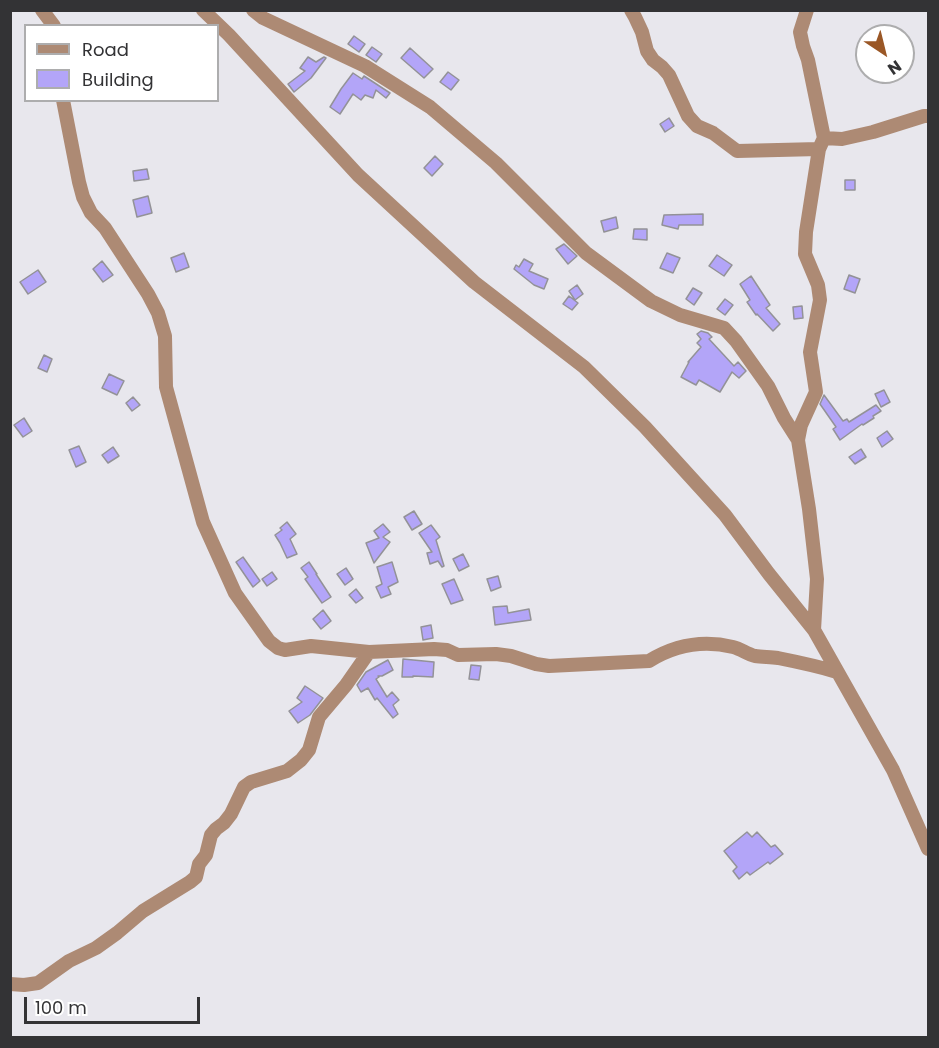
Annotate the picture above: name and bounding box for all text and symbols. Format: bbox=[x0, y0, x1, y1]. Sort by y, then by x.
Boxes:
legend bbox=[24, 24, 219, 102]
north arrow bbox=[855, 24, 915, 84]
text: Road bbox=[82, 37, 129, 62]
text: N bbox=[883, 55, 906, 80]
text: Building bbox=[82, 67, 154, 92]
scale bar bbox=[27, 985, 202, 1023]
text: 100 m bbox=[35, 995, 87, 1020]

